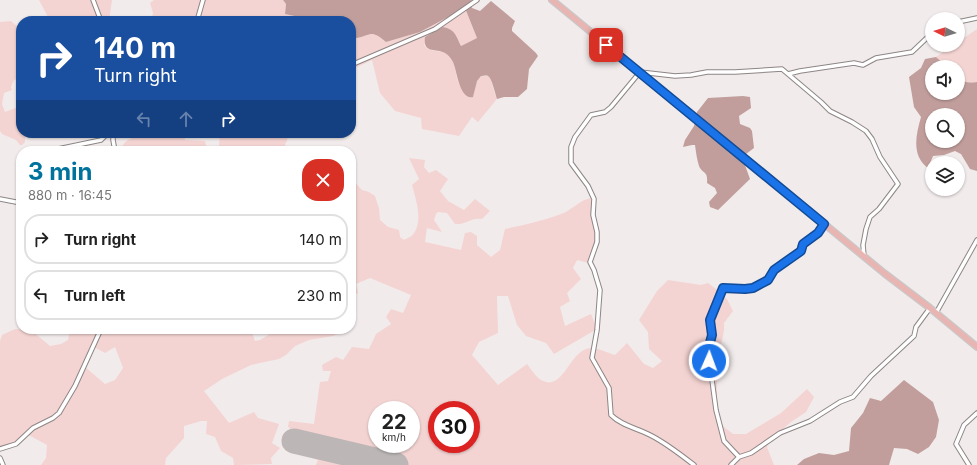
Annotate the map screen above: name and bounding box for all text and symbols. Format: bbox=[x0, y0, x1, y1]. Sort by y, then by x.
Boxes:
north arrow bbox=[925, 12, 965, 52]
map controls bbox=[925, 12, 965, 196]
pin bbox=[589, 28, 623, 62]
text: 140 m bbox=[94, 31, 176, 65]
icon: right bbox=[28, 32, 80, 84]
icon: arrive bbox=[595, 34, 617, 56]
button: sound bbox=[925, 60, 965, 100]
text: Turn right bbox=[94, 65, 177, 86]
icon: left bbox=[133, 108, 155, 130]
icon: ahead bbox=[175, 108, 197, 130]
icon: right bbox=[217, 108, 239, 130]
button: search bbox=[925, 108, 965, 148]
button: layers bbox=[925, 156, 965, 196]
text: 3 min bbox=[28, 157, 93, 186]
button: close bbox=[302, 159, 344, 201]
text: 880 m · 16:45 bbox=[28, 187, 112, 203]
icon: right bbox=[30, 228, 52, 250]
text: Turn right bbox=[64, 230, 136, 249]
text: 140 m bbox=[299, 230, 342, 249]
icon: left bbox=[30, 284, 52, 306]
text: Turn left bbox=[64, 286, 125, 305]
text: 230 m bbox=[297, 286, 342, 305]
position arrow bbox=[688, 340, 730, 382]
speed limit sign: 30 bbox=[428, 401, 480, 453]
text: 22 bbox=[381, 410, 407, 434]
text: km/h bbox=[382, 431, 406, 443]

